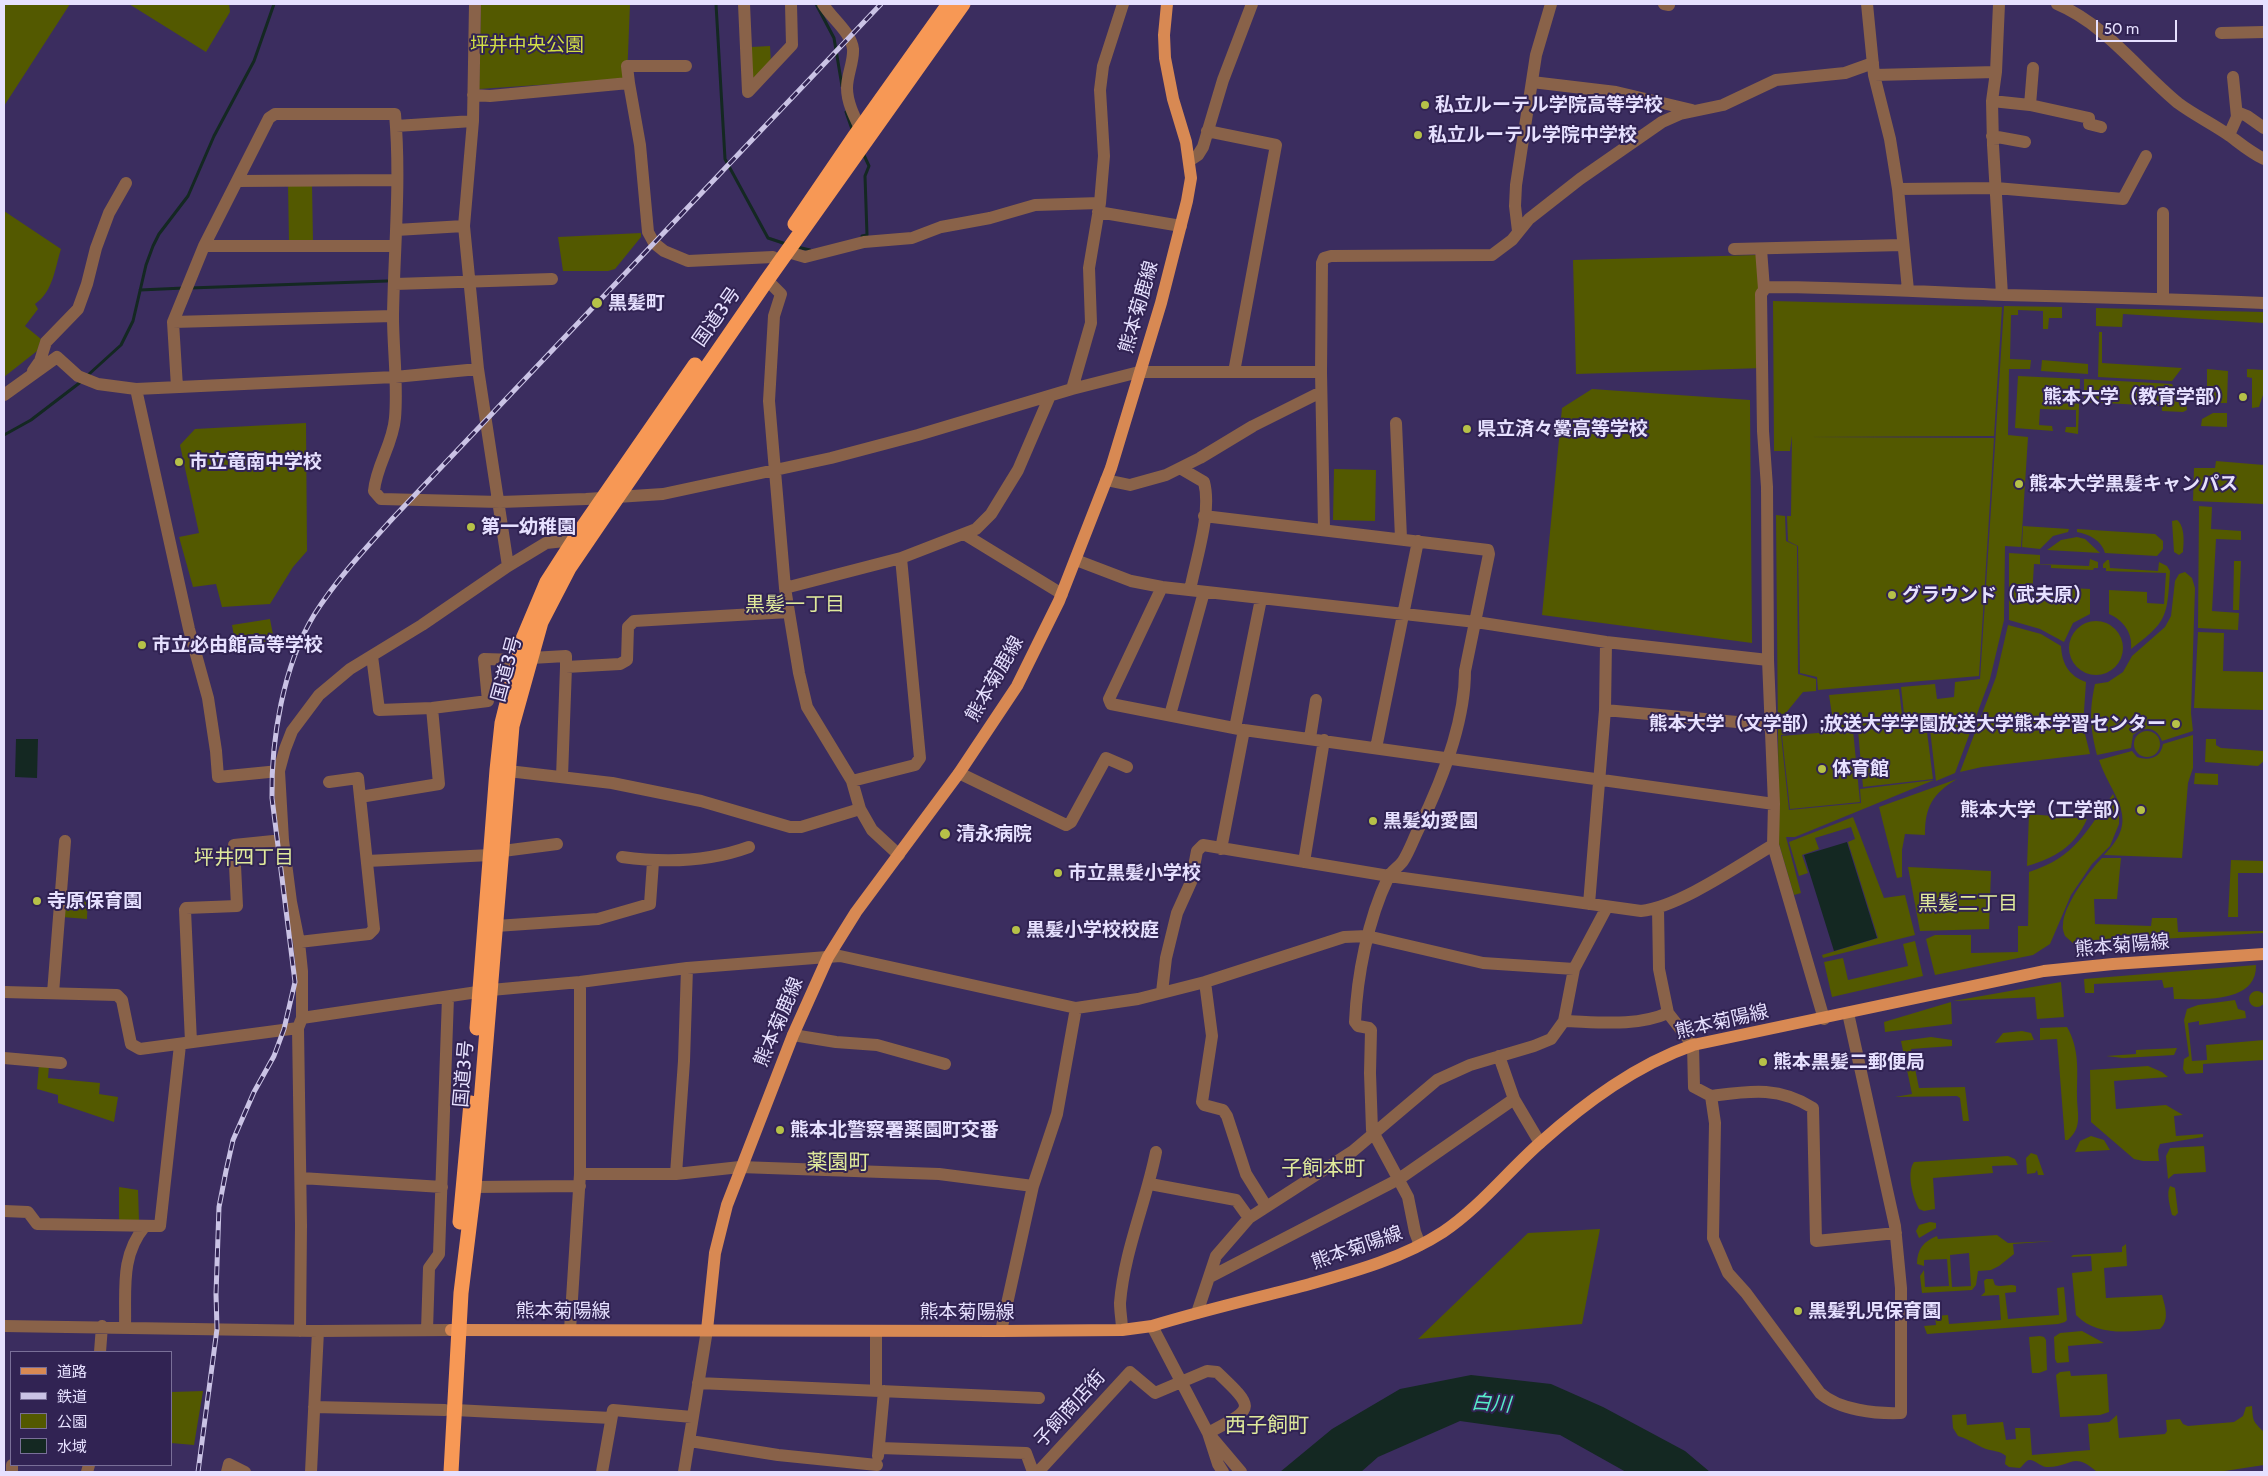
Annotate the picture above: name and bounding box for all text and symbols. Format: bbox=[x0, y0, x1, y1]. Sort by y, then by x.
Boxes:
scale bar bbox=[2098, 10, 2179, 42]
text: 50 m bbox=[2104, 20, 2139, 38]
park label: 坪井中央公園 bbox=[470, 34, 584, 56]
place label: 私立ルーテル学院高等学校 bbox=[1435, 94, 1663, 116]
marker: 私立ルーテル学院高等学校 bbox=[1419, 99, 1431, 111]
place label: 私立ルーテル学院中学校 bbox=[1428, 124, 1637, 146]
marker: 私立ルーテル学院中学校 bbox=[1412, 129, 1424, 141]
street label: 熊本菊鹿線 bbox=[1115, 258, 1163, 356]
street label: 国道3号 bbox=[688, 283, 746, 351]
place label: 黒髪町 bbox=[608, 292, 665, 314]
marker: 黒髪町 bbox=[590, 296, 604, 310]
place label: 熊本大学（教育学部） bbox=[2043, 386, 2233, 408]
marker: 熊本大学（教育学部） bbox=[2237, 391, 2249, 403]
place label: 県立済々黌高等学校 bbox=[1477, 418, 1648, 440]
marker: 県立済々黌高等学校 bbox=[1461, 423, 1473, 435]
place label: 市立竜南中学校 bbox=[189, 451, 322, 473]
marker: 市立竜南中学校 bbox=[173, 456, 185, 468]
place label: 熊本大学黒髪キャンパス bbox=[2029, 473, 2238, 495]
marker: 熊本大学黒髪キャンパス bbox=[2013, 478, 2025, 490]
place label: 第一幼稚園 bbox=[481, 516, 576, 538]
marker: 第一幼稚園 bbox=[465, 521, 477, 533]
place label: グラウンド（武夫原） bbox=[1902, 584, 2092, 606]
marker: グラウンド（武夫原） bbox=[1886, 589, 1898, 601]
district label: 黒髪一丁目 bbox=[745, 593, 845, 617]
street label: 熊本菊鹿線 bbox=[961, 632, 1029, 726]
place label: 市立必由館高等学校 bbox=[152, 634, 323, 656]
street label: 国道3号 bbox=[487, 634, 527, 704]
marker: 市立必由館高等学校 bbox=[136, 639, 148, 651]
place label: 熊本大学（文学部）;放送大学学園放送大学熊本学習センター bbox=[1649, 713, 2166, 735]
marker: 熊本大学（文学部）;放送大学学園放送大学熊本学習センター bbox=[2170, 718, 2182, 730]
place label: 体育館 bbox=[1832, 758, 1889, 780]
marker: 体育館 bbox=[1816, 763, 1828, 775]
place label: 熊本大学（工学部） bbox=[1960, 799, 2131, 821]
marker: 熊本大学（工学部） bbox=[2135, 804, 2147, 816]
place label: 黒髪幼愛園 bbox=[1383, 810, 1478, 832]
marker: 黒髪幼愛園 bbox=[1367, 815, 1379, 827]
place label: 清永病院 bbox=[956, 823, 1032, 845]
marker: 清永病院 bbox=[938, 827, 952, 841]
district label: 坪井四丁目 bbox=[194, 846, 294, 870]
place label: 市立黒髪小学校 bbox=[1068, 862, 1201, 884]
marker: 市立黒髪小学校 bbox=[1052, 867, 1064, 879]
place label: 寺原保育園 bbox=[47, 890, 142, 912]
district label: 黒髪二丁目 bbox=[1918, 892, 2018, 916]
marker: 寺原保育園 bbox=[31, 895, 43, 907]
place label: 黒髪小学校校庭 bbox=[1026, 919, 1159, 941]
marker: 黒髪小学校校庭 bbox=[1010, 924, 1022, 936]
street label: 熊本菊陽線 bbox=[2074, 931, 2170, 961]
street label: 熊本菊鹿線 bbox=[750, 974, 808, 1070]
street label: 熊本菊陽線 bbox=[1673, 1000, 1771, 1044]
street label: 国道3号 bbox=[450, 1039, 478, 1109]
place label: 熊本黒髪二郵便局 bbox=[1773, 1051, 1925, 1073]
marker: 熊本黒髪二郵便局 bbox=[1757, 1056, 1769, 1068]
place label: 熊本北警察署薬園町交番 bbox=[790, 1119, 999, 1141]
marker: 熊本北警察署薬園町交番 bbox=[774, 1124, 786, 1136]
district label: 薬園町 bbox=[807, 1150, 869, 1176]
district label: 子飼本町 bbox=[1281, 1156, 1365, 1182]
street label: 熊本菊陽線 bbox=[1308, 1222, 1406, 1274]
street label: 熊本菊陽線 bbox=[516, 1300, 610, 1322]
place label: 黒髪乳児保育園 bbox=[1808, 1300, 1941, 1322]
street label: 熊本菊陽線 bbox=[920, 1301, 1014, 1323]
marker: 黒髪乳児保育園 bbox=[1792, 1305, 1804, 1317]
legend bbox=[10, 1351, 172, 1466]
text: 道路 bbox=[57, 1363, 87, 1381]
street label: 子飼商店街 bbox=[1030, 1366, 1110, 1452]
text: 鉄道 bbox=[57, 1388, 87, 1406]
water label: 白川 bbox=[1470, 1391, 1512, 1417]
text: 公園 bbox=[57, 1413, 87, 1431]
district label: 西子飼町 bbox=[1225, 1413, 1309, 1439]
text: 水域 bbox=[57, 1438, 87, 1456]

